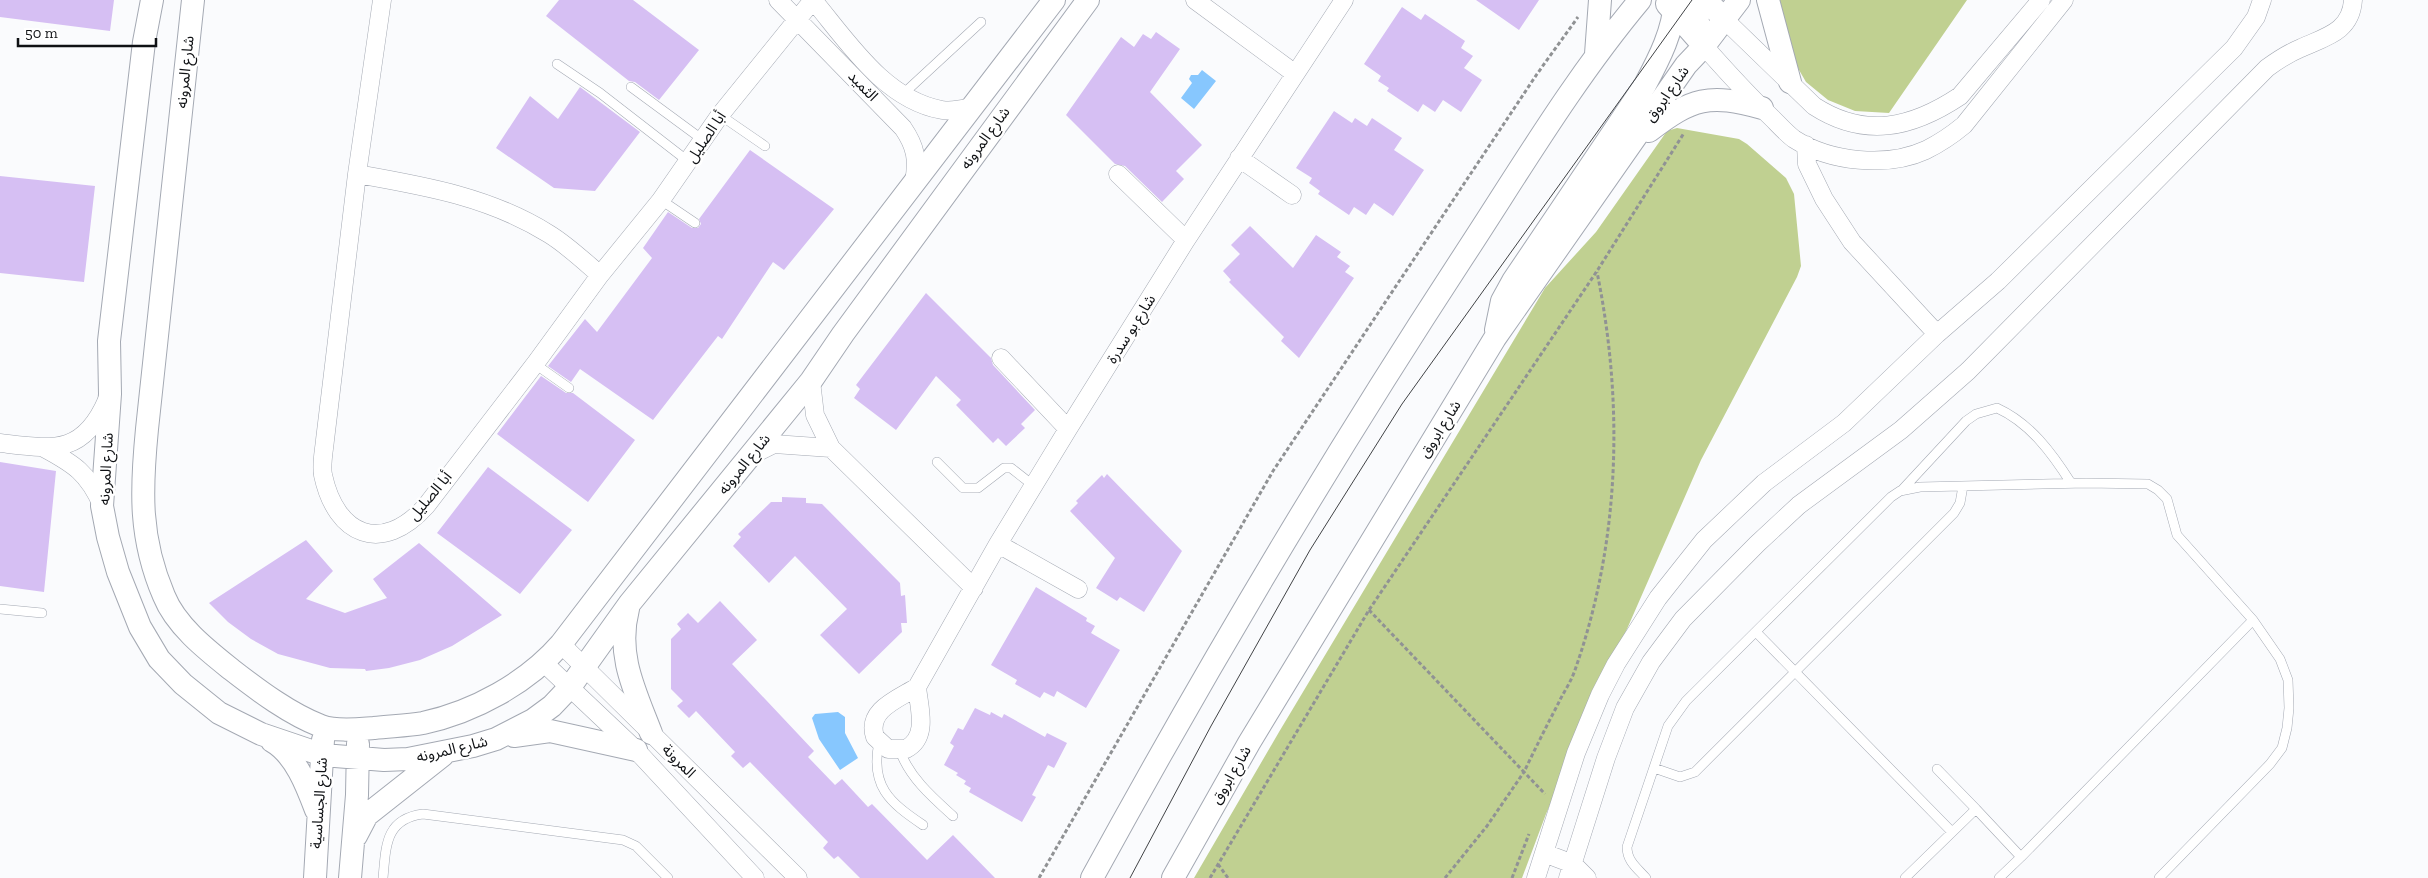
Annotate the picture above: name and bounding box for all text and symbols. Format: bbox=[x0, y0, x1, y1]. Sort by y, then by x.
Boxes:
scale bar bbox=[18, 15, 155, 47]
text: 50 m bbox=[25, 24, 58, 42]
street label: شارع المرونه bbox=[172, 35, 201, 109]
street label: شارع ابروق bbox=[1641, 62, 1695, 127]
street label: الثميد bbox=[844, 67, 882, 105]
street label: شارع المرونه bbox=[956, 103, 1016, 174]
street label: أبا الصليل bbox=[682, 108, 730, 166]
street label: شارع بو سدرة bbox=[1103, 291, 1162, 368]
street label: شارع ابروق bbox=[1415, 397, 1467, 463]
street label: شارع المرونه bbox=[714, 430, 776, 500]
street label: شارع المرونه bbox=[95, 432, 120, 506]
street label: أبا الصليل bbox=[404, 468, 456, 524]
street label: شارع المرونه bbox=[415, 732, 490, 769]
street label: المرونة bbox=[658, 740, 700, 782]
street label: شارع ابروق bbox=[1207, 742, 1258, 809]
street label: شارع الجساسية bbox=[307, 757, 334, 849]

